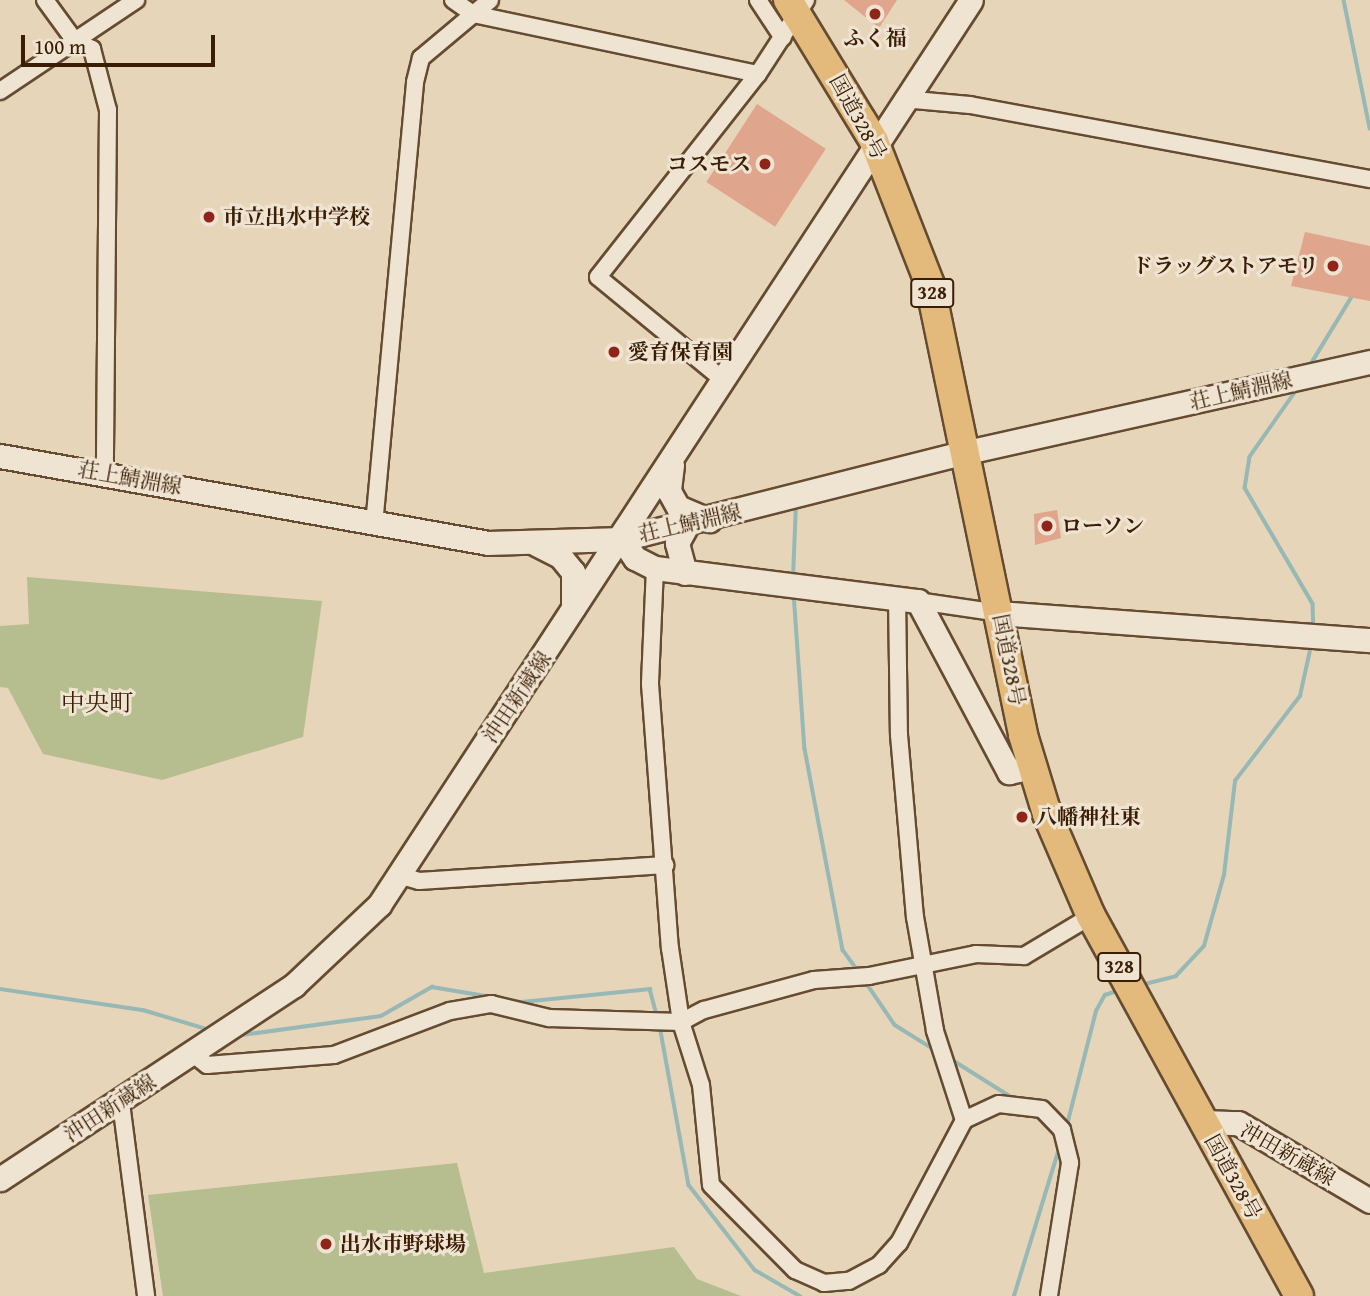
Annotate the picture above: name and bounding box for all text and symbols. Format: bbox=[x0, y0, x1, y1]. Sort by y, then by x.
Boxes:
marker: ふく福 bbox=[867, 6, 883, 22]
scale bar bbox=[24, 21, 219, 65]
place label: ふく福 bbox=[844, 25, 906, 51]
text: 100 m bbox=[34, 31, 86, 62]
street label: 国道328号 bbox=[824, 70, 892, 164]
place label: コスモス bbox=[667, 151, 751, 177]
marker: コスモス bbox=[757, 156, 773, 172]
place label: 市立出水中学校 bbox=[223, 204, 370, 230]
marker: 市立出水中学校 bbox=[201, 209, 217, 225]
place label: ドラッグストアモリ bbox=[1130, 253, 1319, 279]
marker: ドラッグストアモリ bbox=[1325, 258, 1341, 274]
road number: 328 bbox=[909, 278, 955, 308]
place label: 愛育保育園 bbox=[628, 339, 733, 365]
marker: 愛育保育園 bbox=[606, 344, 622, 360]
street label: 荘上鯖淵線 bbox=[1187, 367, 1295, 415]
street label: 荘上鯖淵線 bbox=[76, 456, 184, 500]
street label: 荘上鯖淵線 bbox=[636, 499, 744, 547]
place label: ローソン bbox=[1061, 513, 1145, 539]
marker: ローソン bbox=[1039, 518, 1055, 534]
street label: 国道328号 bbox=[988, 612, 1030, 708]
street label: 沖田新蔵線 bbox=[477, 646, 557, 748]
district label: 中央町 bbox=[61, 689, 133, 717]
place label: 八幡神社東 bbox=[1036, 804, 1141, 830]
marker: 八幡神社東 bbox=[1014, 809, 1030, 825]
road number: 328 bbox=[1096, 951, 1142, 982]
street label: 沖田新蔵線 bbox=[59, 1069, 161, 1147]
street label: 沖田新蔵線 bbox=[1236, 1117, 1340, 1191]
street label: 国道328号 bbox=[1199, 1130, 1267, 1224]
place label: 出水市野球場 bbox=[340, 1231, 466, 1257]
marker: 出水市野球場 bbox=[318, 1236, 334, 1252]

